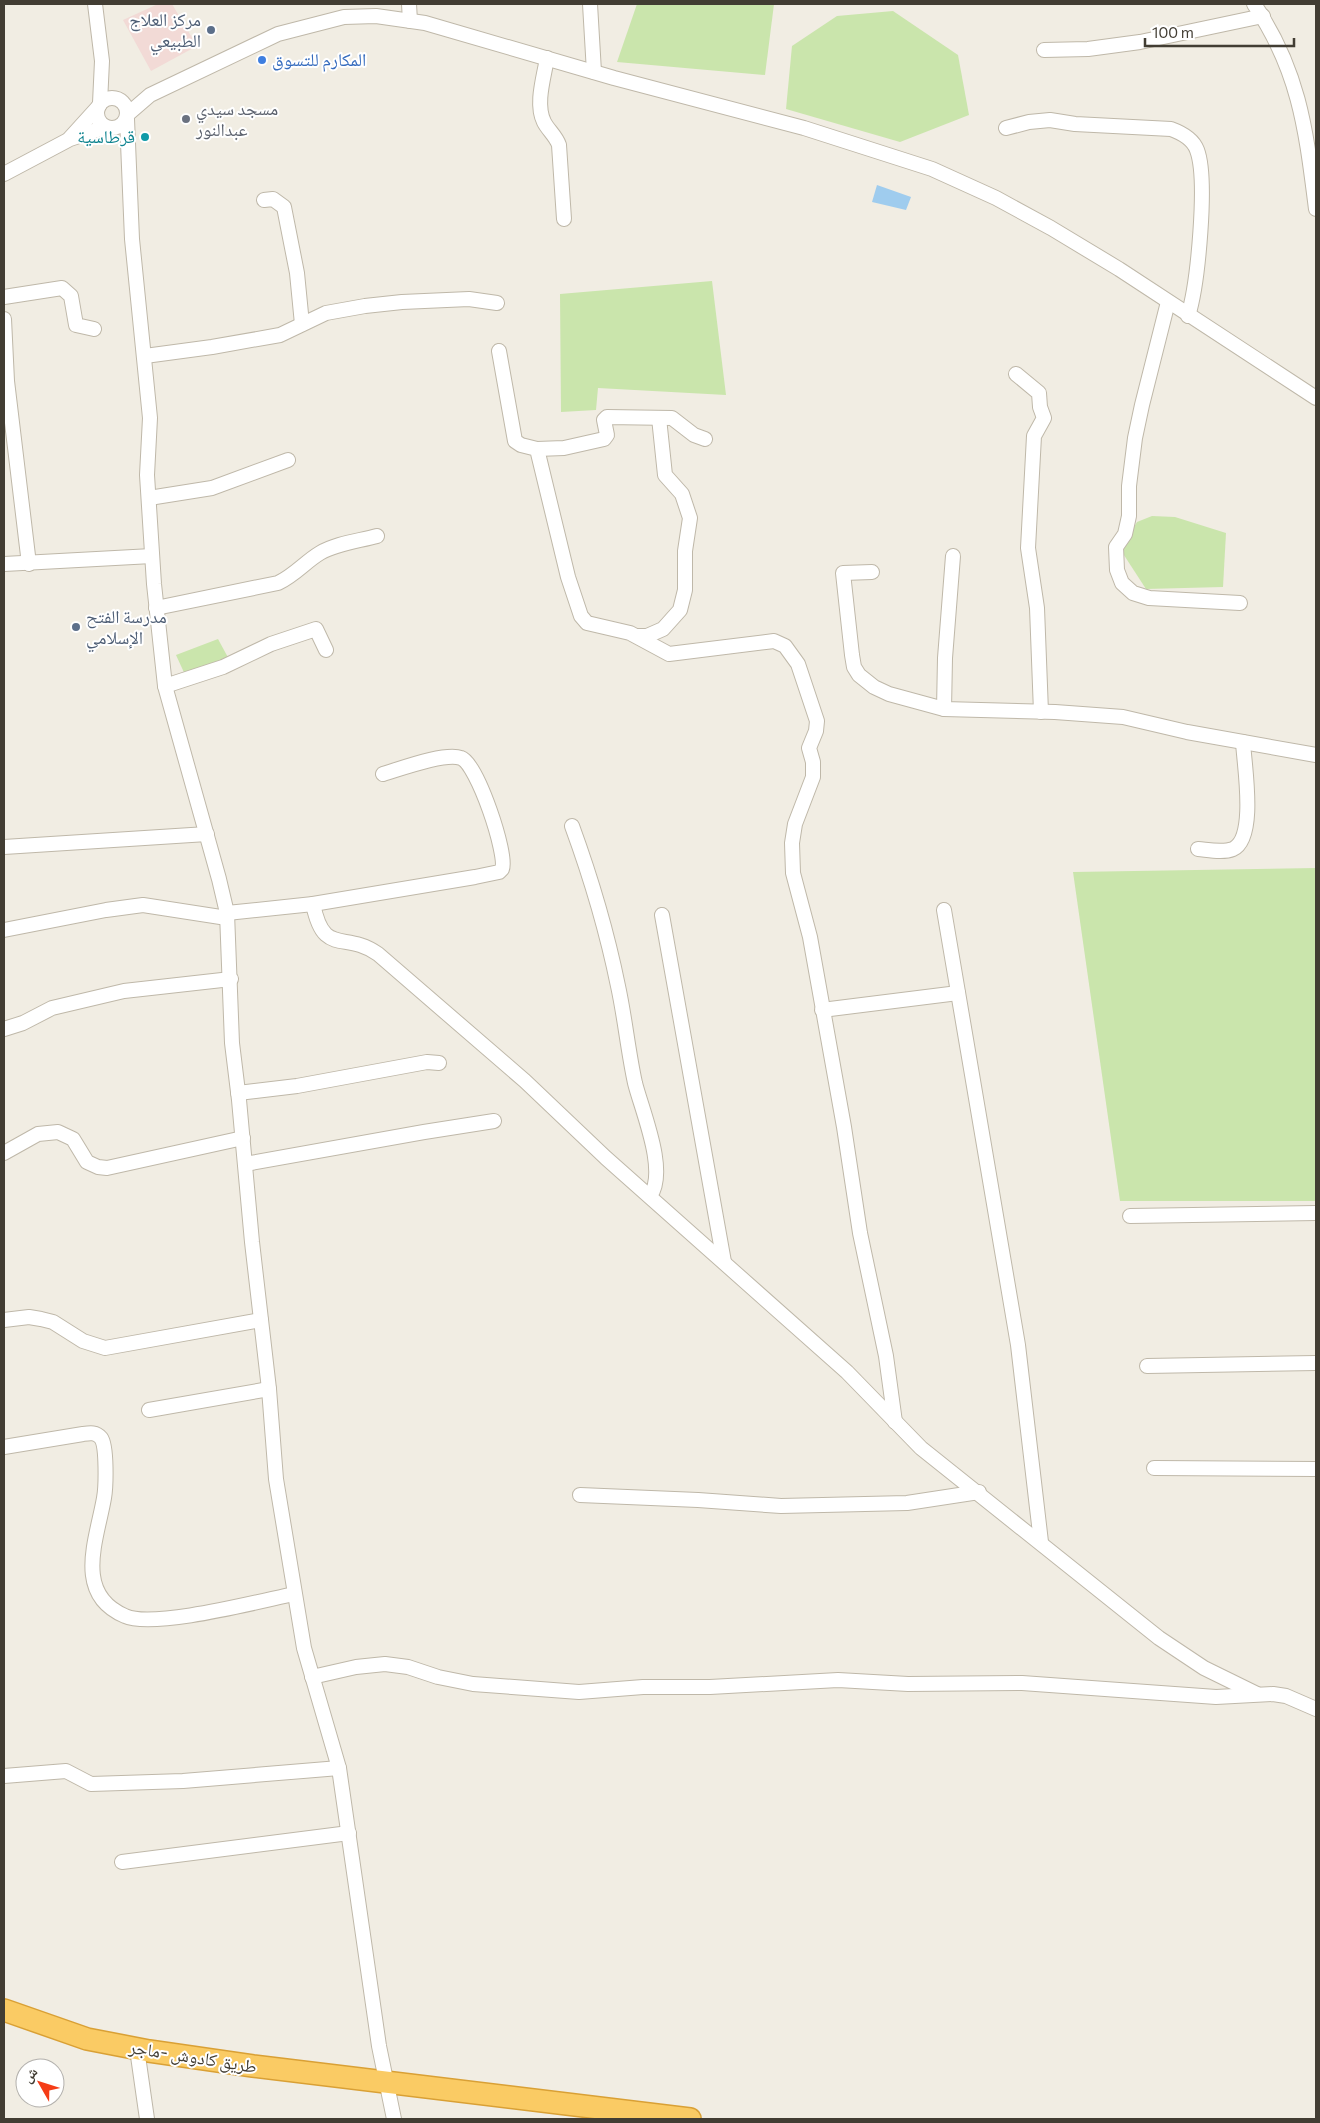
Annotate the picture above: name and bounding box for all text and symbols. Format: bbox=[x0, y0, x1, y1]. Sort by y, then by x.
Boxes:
place label: مركز العلاج الطبيعي bbox=[129, 8, 201, 56]
scale bar bbox=[1145, 15, 1294, 47]
text: 100 m bbox=[1152, 23, 1194, 41]
marker: مركز العلاج الطبيعي bbox=[205, 24, 217, 36]
place label: المكارم للتسوق bbox=[272, 48, 366, 72]
marker: المكارم للتسوق bbox=[256, 54, 268, 66]
place label: مسجد سيدي عبدالنور bbox=[195, 97, 278, 141]
marker: مسجد سيدي عبدالنور bbox=[180, 113, 192, 125]
place label: قرطاسية bbox=[77, 125, 135, 147]
marker: قرطاسية bbox=[139, 131, 151, 143]
place label: مدرسة الفتح الإسلامي bbox=[86, 605, 167, 653]
marker: مدرسة الفتح الإسلامي bbox=[70, 621, 82, 633]
street label: طريق كادوش -ماجر bbox=[127, 2035, 259, 2078]
north arrow bbox=[15, 2058, 65, 2108]
text: ش bbox=[18, 2063, 42, 2086]

